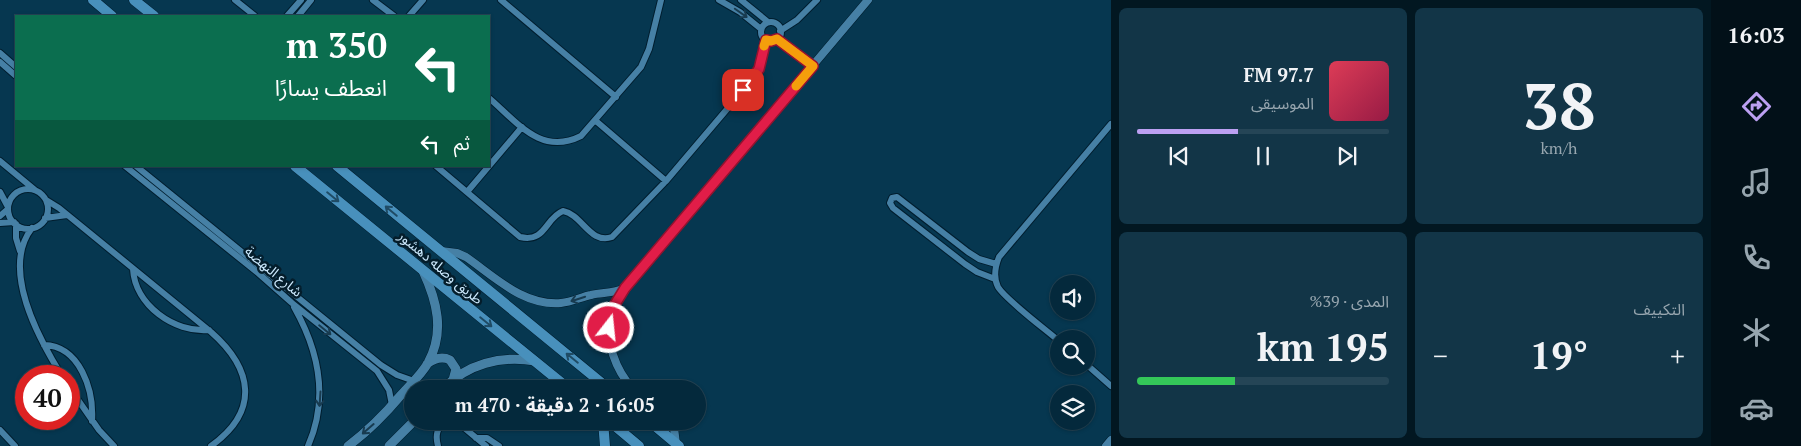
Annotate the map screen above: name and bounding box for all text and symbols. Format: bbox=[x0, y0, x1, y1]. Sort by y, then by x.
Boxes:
one-way arrow bbox=[734, 8, 748, 18]
text: 16:03 bbox=[1727, 20, 1785, 49]
text: 350 m bbox=[286, 22, 387, 68]
icon: left bbox=[405, 35, 470, 100]
text: 38 bbox=[1522, 61, 1596, 148]
text: 97.7 FM bbox=[1243, 62, 1314, 87]
pin bbox=[722, 69, 764, 111]
text: انعطف يسارًا bbox=[275, 73, 387, 102]
icon: arrive bbox=[729, 76, 757, 104]
icon: directions bbox=[1739, 89, 1774, 124]
text: الموسيقى bbox=[1251, 92, 1314, 114]
icon: left bbox=[416, 130, 444, 158]
text: ثم bbox=[454, 130, 470, 155]
text: km/h bbox=[1541, 137, 1577, 159]
icon: previous bbox=[1165, 142, 1193, 170]
icon: pause bbox=[1249, 142, 1277, 170]
icon: next bbox=[1333, 142, 1361, 170]
icon: music bbox=[1739, 165, 1774, 200]
one-way arrow bbox=[326, 191, 339, 202]
one-way arrow bbox=[385, 205, 398, 217]
street label: طريق وصله دهشور bbox=[393, 225, 487, 309]
icon: phone bbox=[1739, 240, 1774, 275]
street label: شارع النهضة bbox=[240, 241, 307, 302]
map controls bbox=[1050, 275, 1095, 430]
button: sound bbox=[1050, 275, 1095, 320]
text: المدى · 39% bbox=[1310, 290, 1389, 312]
one-way arrow bbox=[570, 294, 586, 304]
text: التكييف bbox=[1633, 298, 1685, 320]
position arrow bbox=[582, 301, 634, 353]
icon: climate bbox=[1739, 315, 1774, 350]
one-way arrow bbox=[479, 316, 492, 327]
text: 195 km bbox=[1257, 322, 1389, 372]
one-way arrow bbox=[318, 324, 331, 335]
button: search bbox=[1050, 330, 1095, 375]
text: 19° bbox=[1530, 330, 1588, 380]
text: − bbox=[1433, 337, 1448, 374]
text: + bbox=[1670, 337, 1685, 374]
one-way arrow bbox=[565, 352, 578, 363]
speed limit sign: 40 bbox=[15, 365, 80, 430]
button: layers bbox=[1050, 385, 1095, 430]
one-way arrow bbox=[315, 391, 324, 407]
icon: car bbox=[1739, 391, 1774, 426]
text: 16:05 · 2 دقيقة · 470 m bbox=[455, 392, 655, 417]
one-way arrow bbox=[362, 423, 375, 434]

